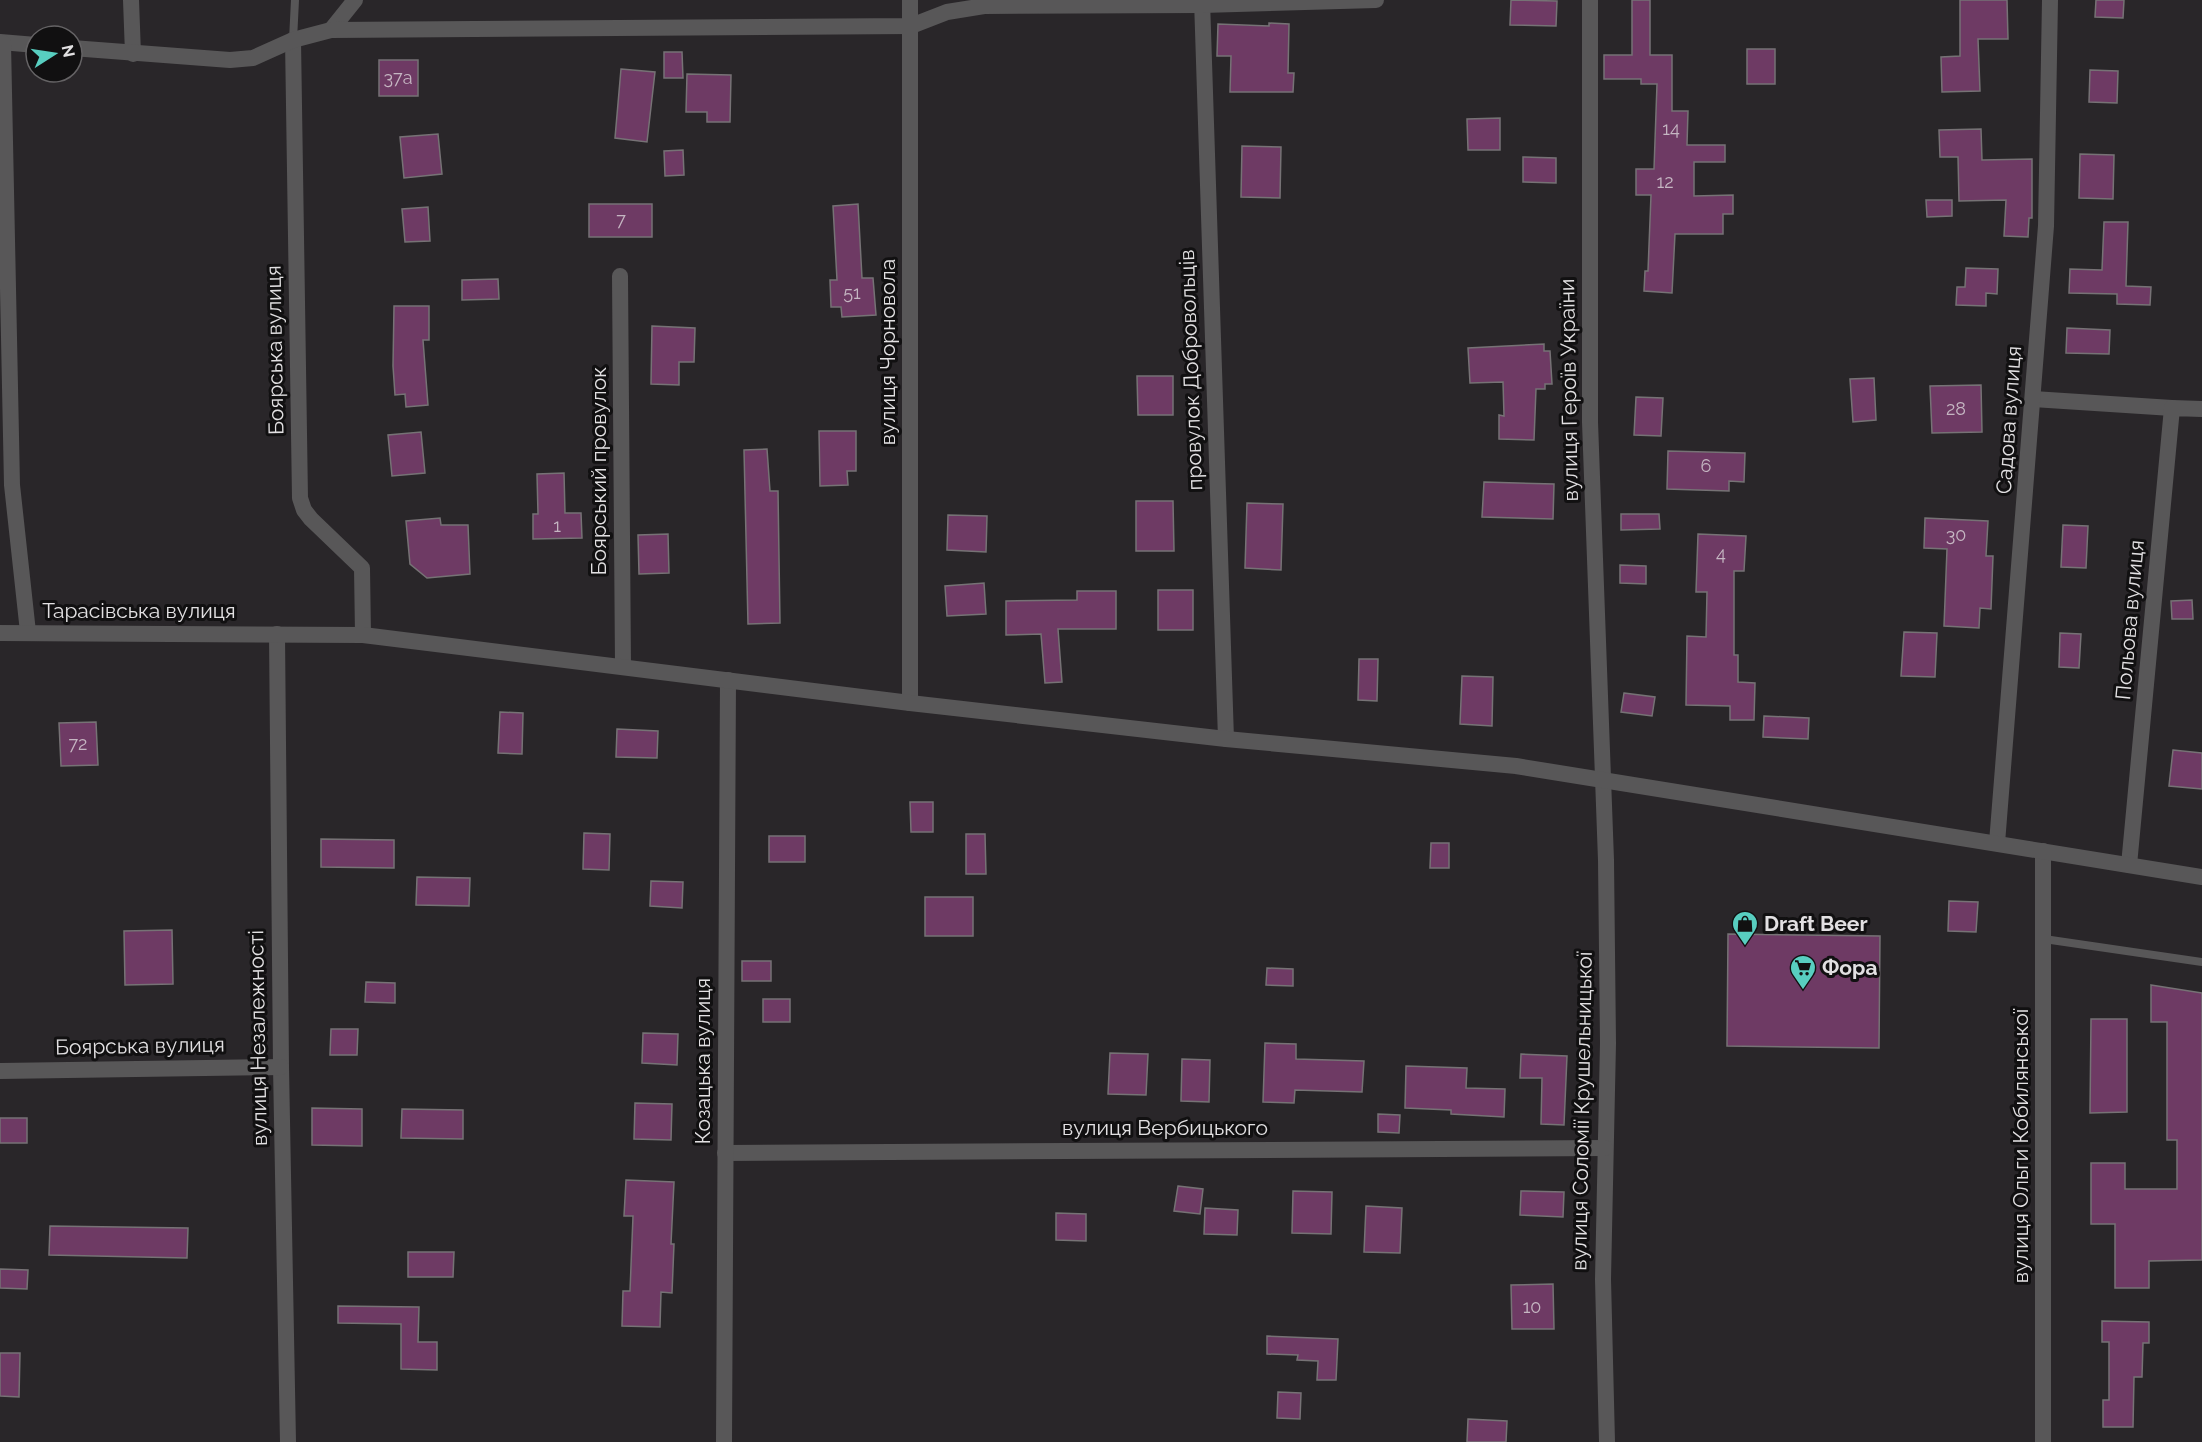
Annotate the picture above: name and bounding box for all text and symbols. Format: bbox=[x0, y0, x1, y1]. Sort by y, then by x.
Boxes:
north arrow bbox=[24, 24, 84, 84]
text: N bbox=[58, 43, 79, 59]
house number: 37а bbox=[384, 67, 412, 88]
house number: 14 bbox=[1662, 118, 1680, 139]
house number: 12 bbox=[1656, 171, 1674, 192]
house number: 7 bbox=[616, 209, 626, 230]
street label: провулок Добровольців bbox=[1174, 249, 1207, 491]
street label: вулиця Чорновола bbox=[875, 259, 900, 445]
street label: Боярська вулиця bbox=[261, 265, 288, 435]
street label: вулиця Героїв України bbox=[1554, 278, 1583, 502]
house number: 51 bbox=[843, 282, 861, 303]
street label: Садова вулиця bbox=[1991, 345, 2026, 495]
street label: Боярський провулок bbox=[586, 367, 611, 575]
house number: 28 bbox=[1946, 398, 1966, 419]
house number: 6 bbox=[1701, 455, 1712, 476]
house number: 1 bbox=[553, 515, 561, 536]
house number: 30 bbox=[1946, 524, 1966, 545]
street label: Польова вулиця bbox=[2110, 539, 2149, 701]
house number: 4 bbox=[1716, 543, 1726, 564]
street label: Тарасівська вулиця bbox=[42, 598, 236, 623]
house number: 72 bbox=[68, 733, 88, 754]
shop icon: Draft Beer bbox=[1730, 909, 1760, 947]
place label: Draft Beer bbox=[1764, 911, 1868, 936]
street label: вулиця Незалежності bbox=[243, 930, 272, 1146]
street label: вулиця Соломії Крушельницької bbox=[1566, 951, 1597, 1271]
supermarket icon: Фора bbox=[1788, 953, 1818, 991]
place label: Фора bbox=[1822, 955, 1877, 980]
street label: Козацька вулиця bbox=[690, 978, 715, 1144]
street label: вулиця Ольги Кобилянської bbox=[2008, 1008, 2033, 1283]
street label: Боярська вулиця bbox=[55, 1032, 225, 1059]
street label: вулиця Вербицького bbox=[1062, 1115, 1268, 1140]
house number: 10 bbox=[1523, 1296, 1541, 1317]

